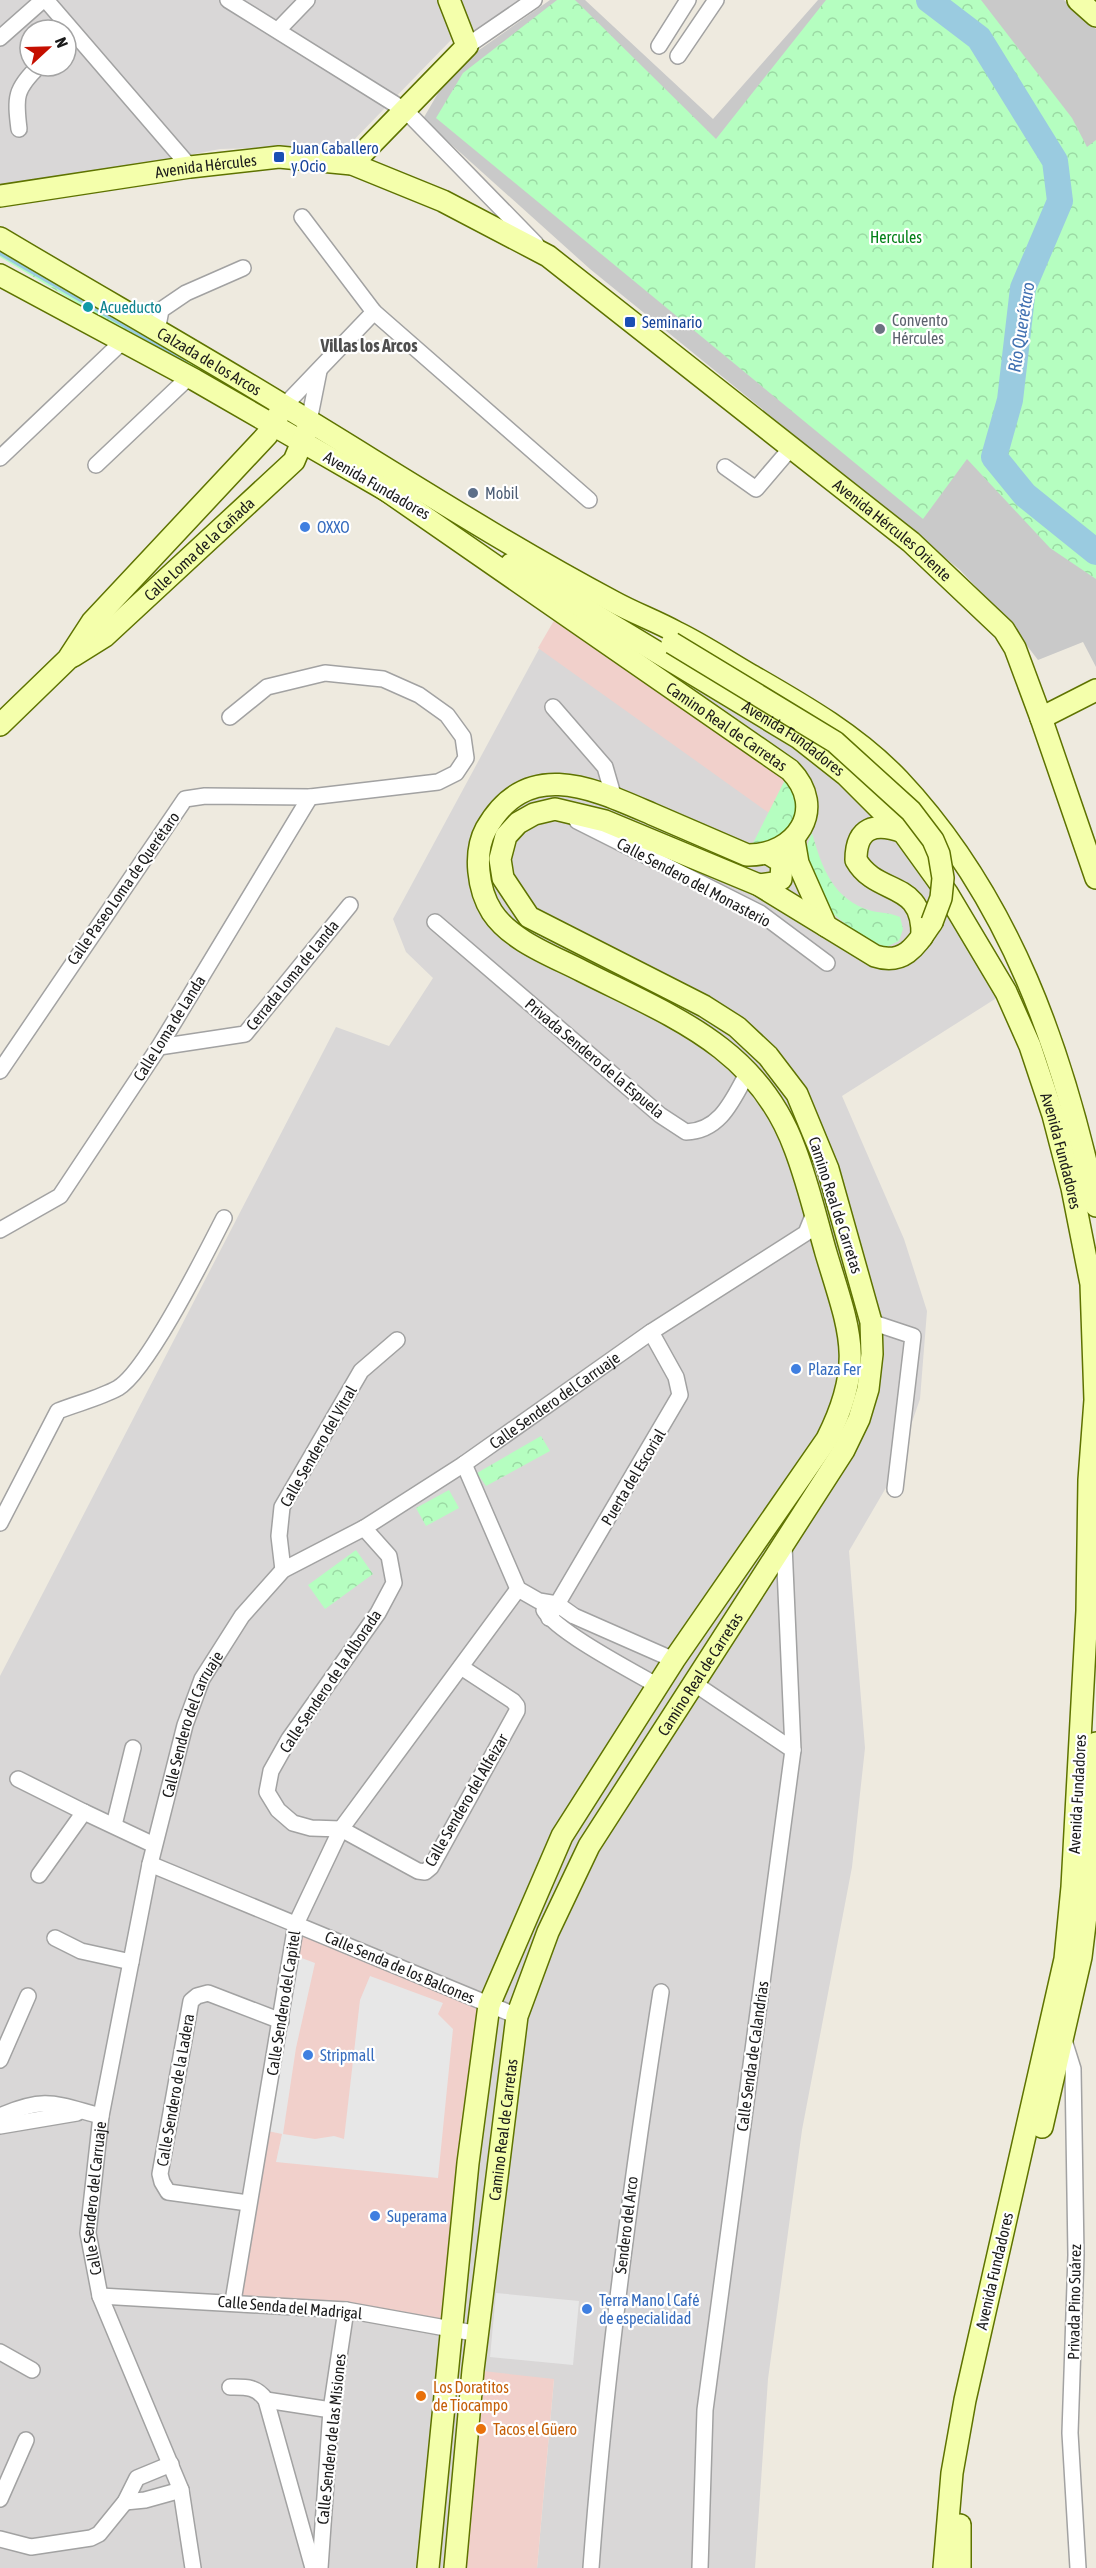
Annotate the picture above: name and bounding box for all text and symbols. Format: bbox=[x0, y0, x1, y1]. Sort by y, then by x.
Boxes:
north arrow bbox=[18, 18, 78, 78]
text: N bbox=[52, 35, 72, 50]
place label: Juan Caballero y Ocio bbox=[291, 139, 379, 176]
marker: Juan Caballero y Ocio bbox=[272, 150, 286, 164]
street label: Avenida Hércules bbox=[154, 151, 258, 181]
park label: Hercules bbox=[870, 228, 922, 246]
water label: Río Querétaro bbox=[1004, 280, 1038, 374]
place label: Acueducto bbox=[100, 298, 162, 316]
marker: Acueducto bbox=[81, 300, 95, 314]
place label: Convento Hércules bbox=[892, 311, 948, 347]
place label: Seminario bbox=[642, 313, 702, 331]
marker: Seminario bbox=[623, 315, 637, 329]
marker: Convento Hércules bbox=[873, 322, 887, 336]
street label: Calzada de los Arcos bbox=[154, 323, 265, 399]
district label: Villas los Arcos bbox=[319, 335, 418, 356]
street label: Avenida Fundadores bbox=[321, 447, 434, 523]
street label: Avenida Hércules Oriente bbox=[830, 475, 955, 585]
place label: Mobil bbox=[485, 484, 520, 502]
marker: Mobil bbox=[466, 486, 480, 500]
street label: Calle Loma de la Cañada bbox=[140, 494, 258, 604]
place label: OXXO bbox=[317, 518, 350, 536]
marker: OXXO bbox=[298, 520, 312, 534]
street label: Camino Real de Carretas bbox=[663, 678, 791, 775]
street label: Avenida Fundadores bbox=[739, 697, 848, 780]
street label: Calle Paseo Loma de Querétaro bbox=[63, 808, 183, 968]
street label: Calle Sendero del Monasterio bbox=[614, 834, 774, 930]
street label: Cerrada Loma de Landa bbox=[242, 916, 342, 1034]
street label: Calle Loma de Landa bbox=[129, 972, 209, 1084]
street label: Privada Sendero de la Espuela bbox=[521, 995, 668, 1122]
street label: Avenida Fundadores bbox=[1037, 1090, 1085, 1211]
street label: Camino Real de Carretas bbox=[805, 1134, 867, 1276]
street label: Calle Sendero del Carruaje bbox=[486, 1348, 623, 1452]
place label: Plaza Fer bbox=[808, 1360, 861, 1378]
marker: Plaza Fer bbox=[789, 1362, 803, 1376]
street label: Calle Sendero del Vitral bbox=[276, 1382, 360, 1510]
street label: Puerta del Escorial bbox=[597, 1425, 669, 1528]
street label: Calle Sendero de la Alborada bbox=[275, 1606, 385, 1756]
street label: Camino Real de Carretas bbox=[654, 1609, 746, 1739]
street label: Calle Sendero del Carruaje bbox=[158, 1648, 226, 1800]
street label: Calle Sendero del Alfeizar bbox=[421, 1730, 511, 1869]
street label: Avenida Fundadores bbox=[1065, 1733, 1089, 1854]
street label: Calle Senda de los Balcones bbox=[322, 1927, 478, 2007]
street label: Calle Sendero del Capitel bbox=[263, 1928, 304, 2077]
street label: Calle Senda de Calandrias bbox=[733, 1979, 772, 2132]
street label: Calle Sendero de la Ladera bbox=[153, 2012, 197, 2168]
place label: Stripmall bbox=[320, 2046, 376, 2065]
marker: Stripmall bbox=[301, 2048, 315, 2062]
street label: Camino Real de Carretas bbox=[485, 2057, 521, 2202]
street label: Calle Sendero del Carruaje bbox=[78, 2120, 110, 2277]
street label: Sendero del Arco bbox=[611, 2175, 641, 2275]
place label: Superama bbox=[387, 2207, 447, 2226]
marker: Superama bbox=[368, 2209, 382, 2223]
street label: Avenida Fundadores bbox=[972, 2210, 1016, 2331]
street label: Privada Pino Suárez bbox=[1064, 2244, 1084, 2360]
place label: Terra Mano l Café de especialidad bbox=[599, 2291, 699, 2328]
street label: Calle Senda del Madrigal bbox=[217, 2292, 364, 2323]
marker: Terra Mano l Café de especialidad bbox=[580, 2302, 594, 2316]
street label: Calle Sendero de las Misiones bbox=[313, 2352, 349, 2525]
place label: Los Doratitos de Tiocampo bbox=[433, 2378, 509, 2415]
marker: Los Doratitos de Tiocampo bbox=[414, 2389, 428, 2403]
place label: Tacos el Güero bbox=[493, 2420, 577, 2438]
marker: Tacos el Güero bbox=[474, 2422, 488, 2436]

